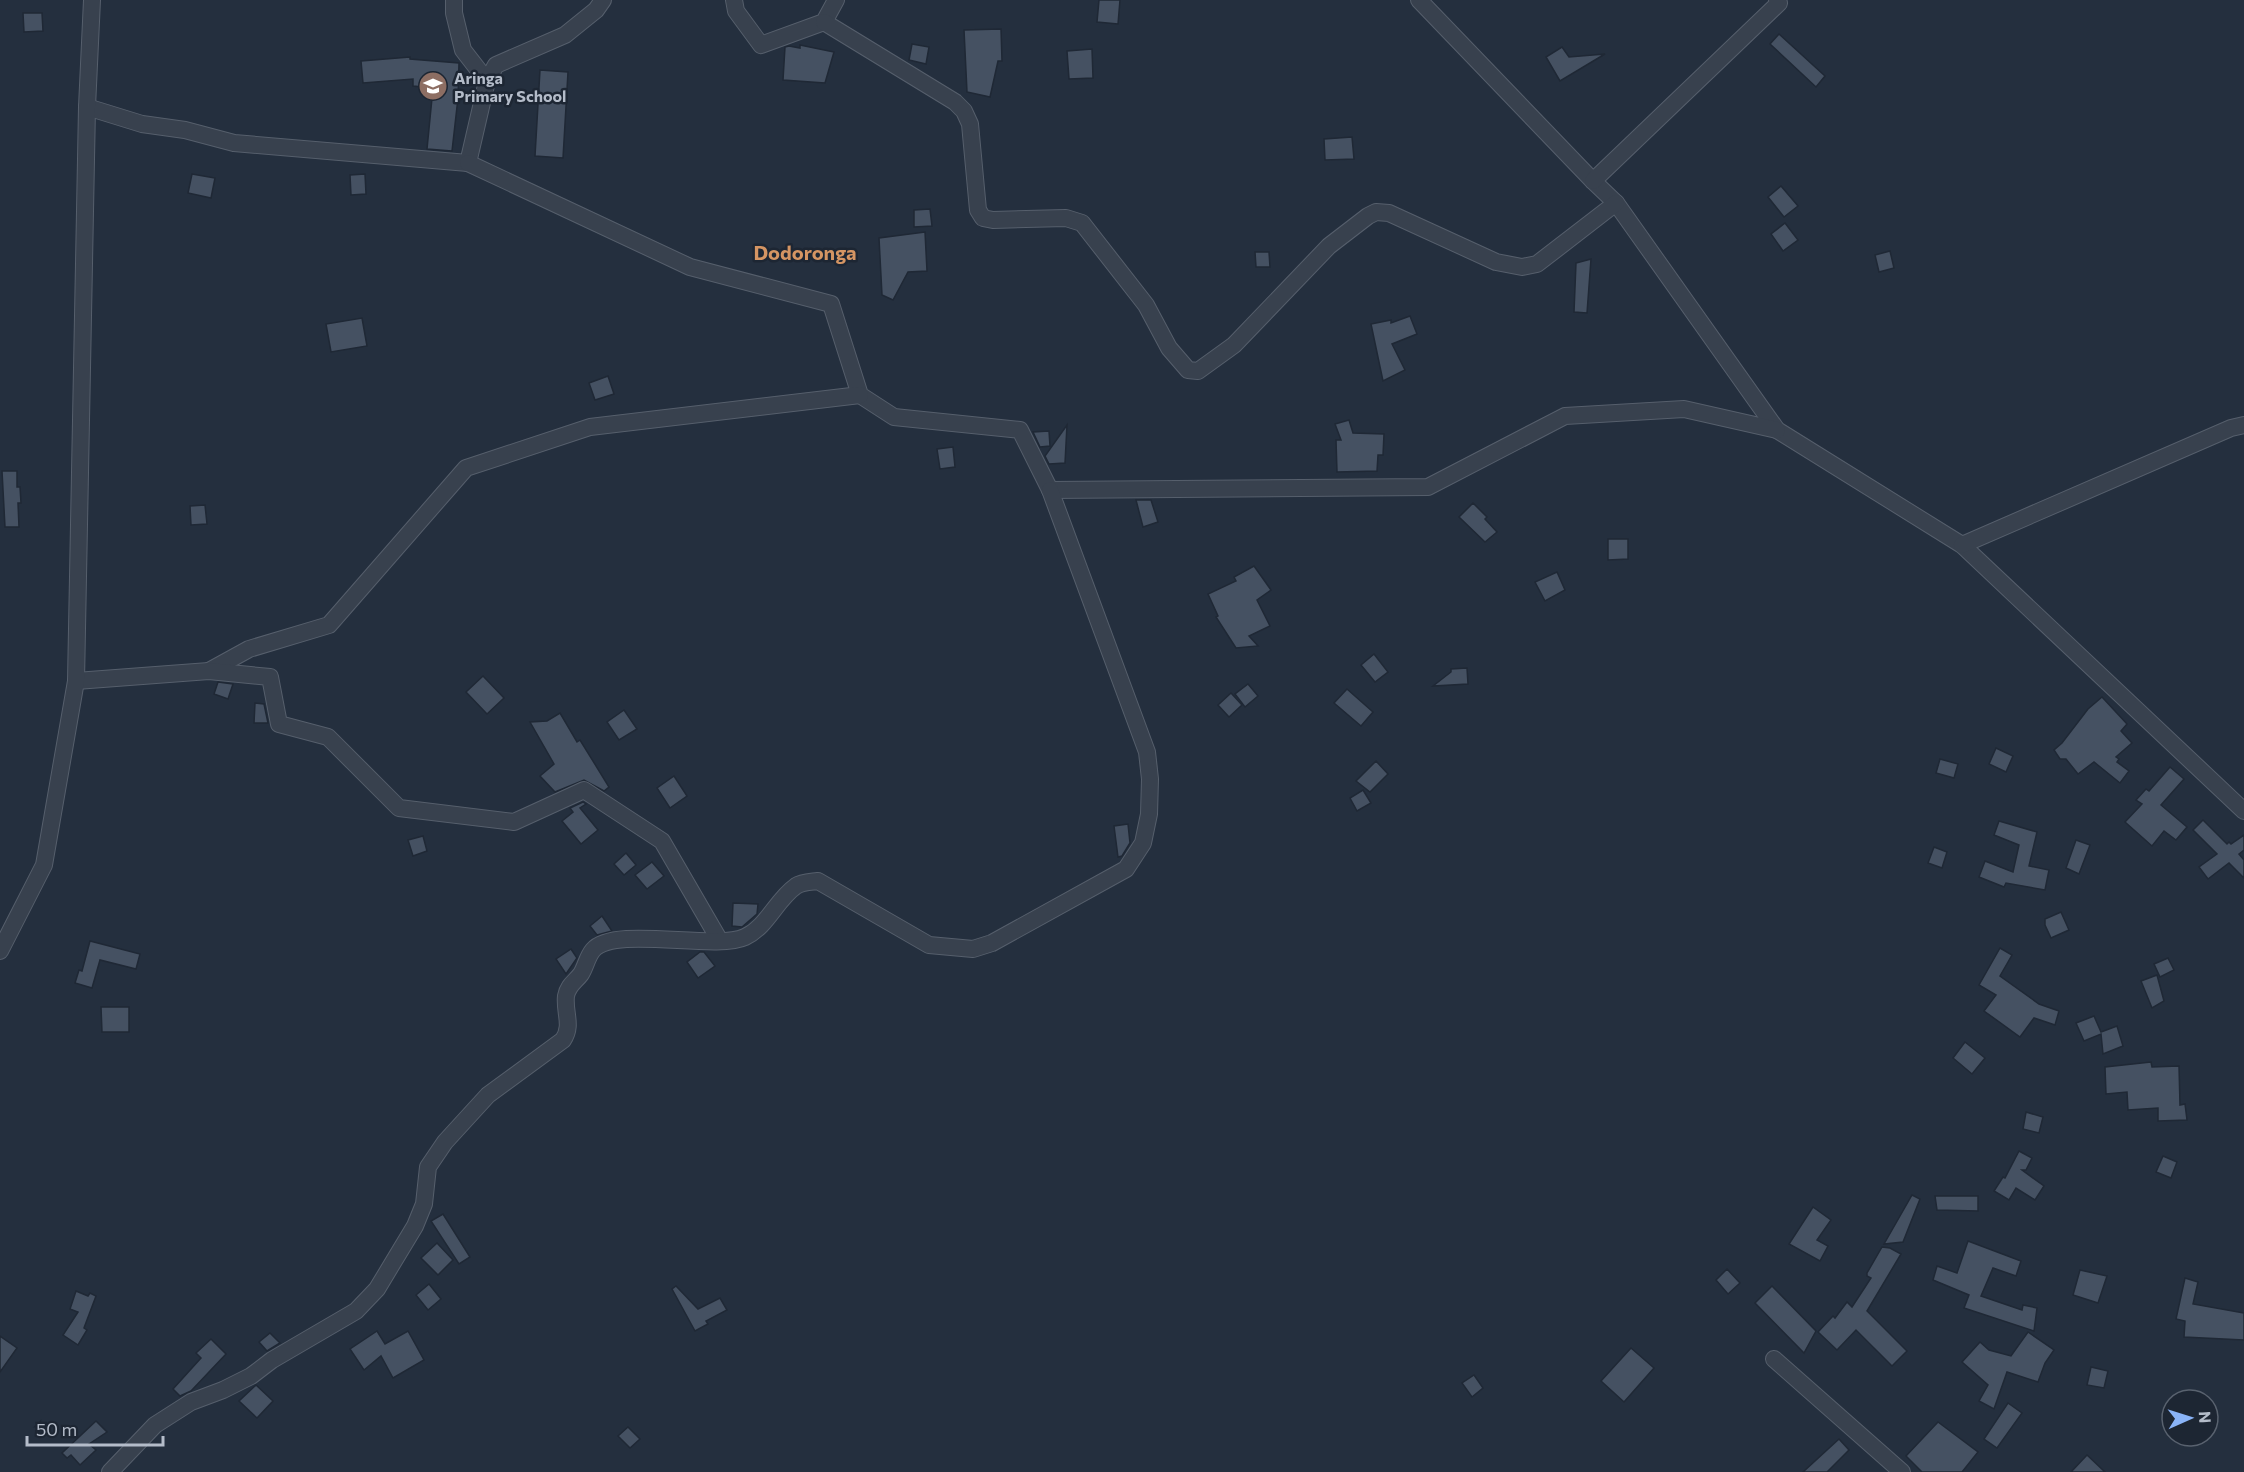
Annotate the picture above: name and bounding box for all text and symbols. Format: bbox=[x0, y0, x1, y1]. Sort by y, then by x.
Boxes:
place label: Aringa Primary School bbox=[454, 68, 566, 105]
school or university icon: Aringa Primary School bbox=[417, 70, 449, 102]
district label: Dodoronga bbox=[753, 240, 857, 264]
north arrow bbox=[2160, 1388, 2220, 1448]
scale bar bbox=[27, 1409, 164, 1447]
text: N bbox=[2196, 1411, 2215, 1424]
text: 50 m bbox=[36, 1418, 77, 1440]

